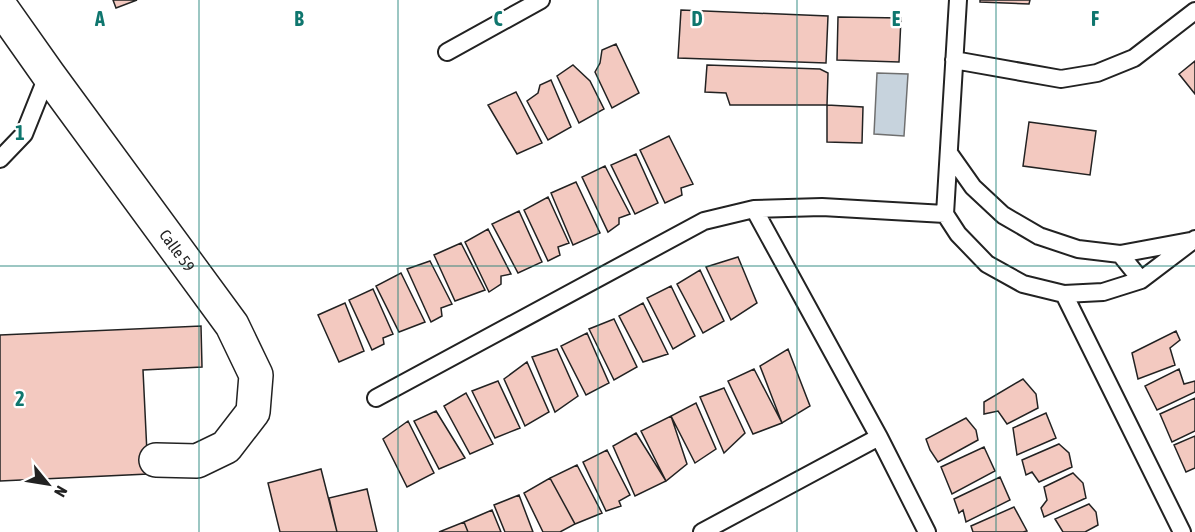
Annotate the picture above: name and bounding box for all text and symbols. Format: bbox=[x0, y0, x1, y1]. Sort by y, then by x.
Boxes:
text: A bbox=[94, 7, 105, 30]
text: B bbox=[294, 7, 304, 30]
text: C bbox=[494, 7, 503, 30]
text: D bbox=[691, 7, 703, 30]
text: E bbox=[892, 7, 901, 30]
text: F bbox=[1091, 7, 1099, 30]
text: 1 bbox=[15, 121, 25, 144]
street label: Calle 59 bbox=[156, 226, 199, 275]
text: 2 bbox=[15, 387, 25, 410]
north arrow bbox=[18, 454, 78, 514]
text: N bbox=[51, 483, 71, 500]

